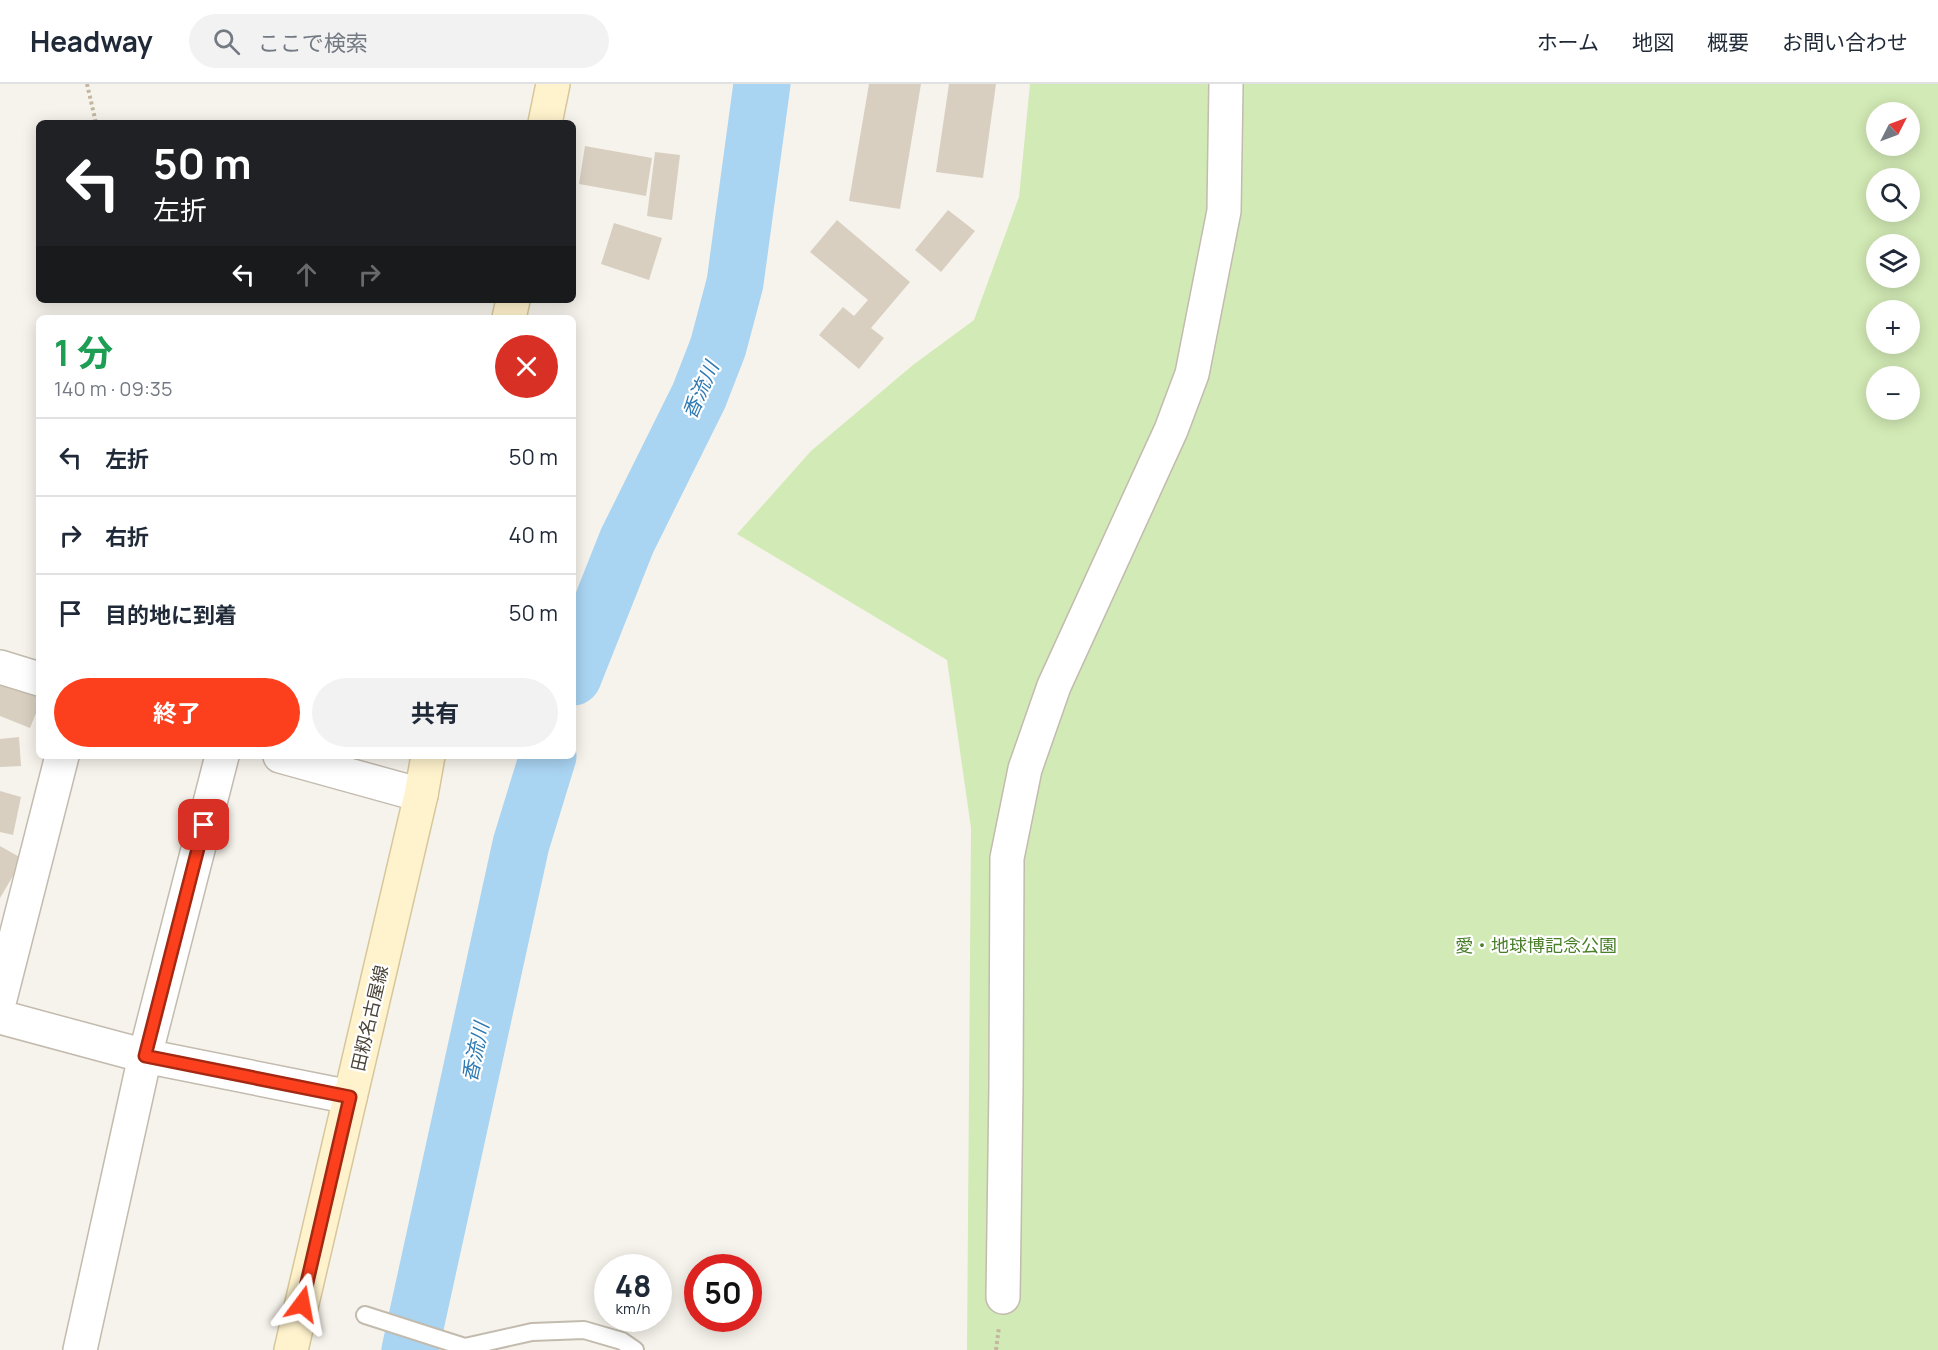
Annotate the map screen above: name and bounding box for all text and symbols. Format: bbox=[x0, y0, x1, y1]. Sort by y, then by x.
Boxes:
search box bbox=[189, 14, 609, 68]
text: Headway bbox=[30, 22, 153, 60]
icon: search bbox=[210, 25, 243, 58]
text: ここで検索 bbox=[258, 28, 368, 58]
text: ホーム bbox=[1537, 28, 1599, 56]
text: 地図 bbox=[1632, 28, 1674, 56]
text: 概要 bbox=[1707, 28, 1749, 56]
text: お問い合わせ bbox=[1782, 28, 1908, 56]
north arrow bbox=[1866, 102, 1920, 156]
map controls bbox=[1866, 102, 1920, 420]
text: 50 m bbox=[153, 134, 251, 192]
icon: left bbox=[54, 144, 132, 222]
button: search bbox=[1866, 168, 1920, 222]
text: 左折 bbox=[153, 191, 207, 228]
button: layers bbox=[1866, 234, 1920, 288]
icon: left bbox=[227, 258, 260, 291]
icon: ahead bbox=[290, 258, 323, 291]
icon: right bbox=[353, 258, 386, 291]
button: + bbox=[1866, 300, 1920, 354]
text: 1 分 bbox=[54, 328, 113, 377]
button: close bbox=[495, 335, 558, 398]
water label: 香流川 bbox=[675, 355, 725, 423]
button: − bbox=[1866, 366, 1920, 420]
text: 140 m · 09:35 bbox=[54, 375, 172, 402]
icon: left bbox=[54, 441, 87, 474]
text: 50 m bbox=[509, 442, 558, 472]
text: 左折 bbox=[105, 444, 149, 474]
icon: right bbox=[54, 519, 87, 552]
text: 40 m bbox=[509, 520, 558, 550]
text: 右折 bbox=[105, 522, 149, 552]
icon: arrive bbox=[54, 597, 87, 630]
text: 50 m bbox=[509, 598, 558, 628]
text: 目的地に到着 bbox=[105, 600, 237, 630]
button: 終了 bbox=[54, 678, 300, 747]
button: 共有 bbox=[312, 678, 558, 747]
pin bbox=[178, 799, 229, 850]
icon: arrive bbox=[187, 808, 220, 841]
park label: 愛・地球博記念公園 bbox=[1455, 933, 1617, 957]
street label: 田籾名古屋線 bbox=[345, 963, 393, 1073]
water label: 香流川 bbox=[456, 1018, 495, 1084]
speed limit sign: 50 bbox=[684, 1254, 762, 1332]
text: 48 bbox=[615, 1265, 651, 1306]
position arrow bbox=[270, 1272, 334, 1336]
text: km/h bbox=[616, 1298, 650, 1319]

